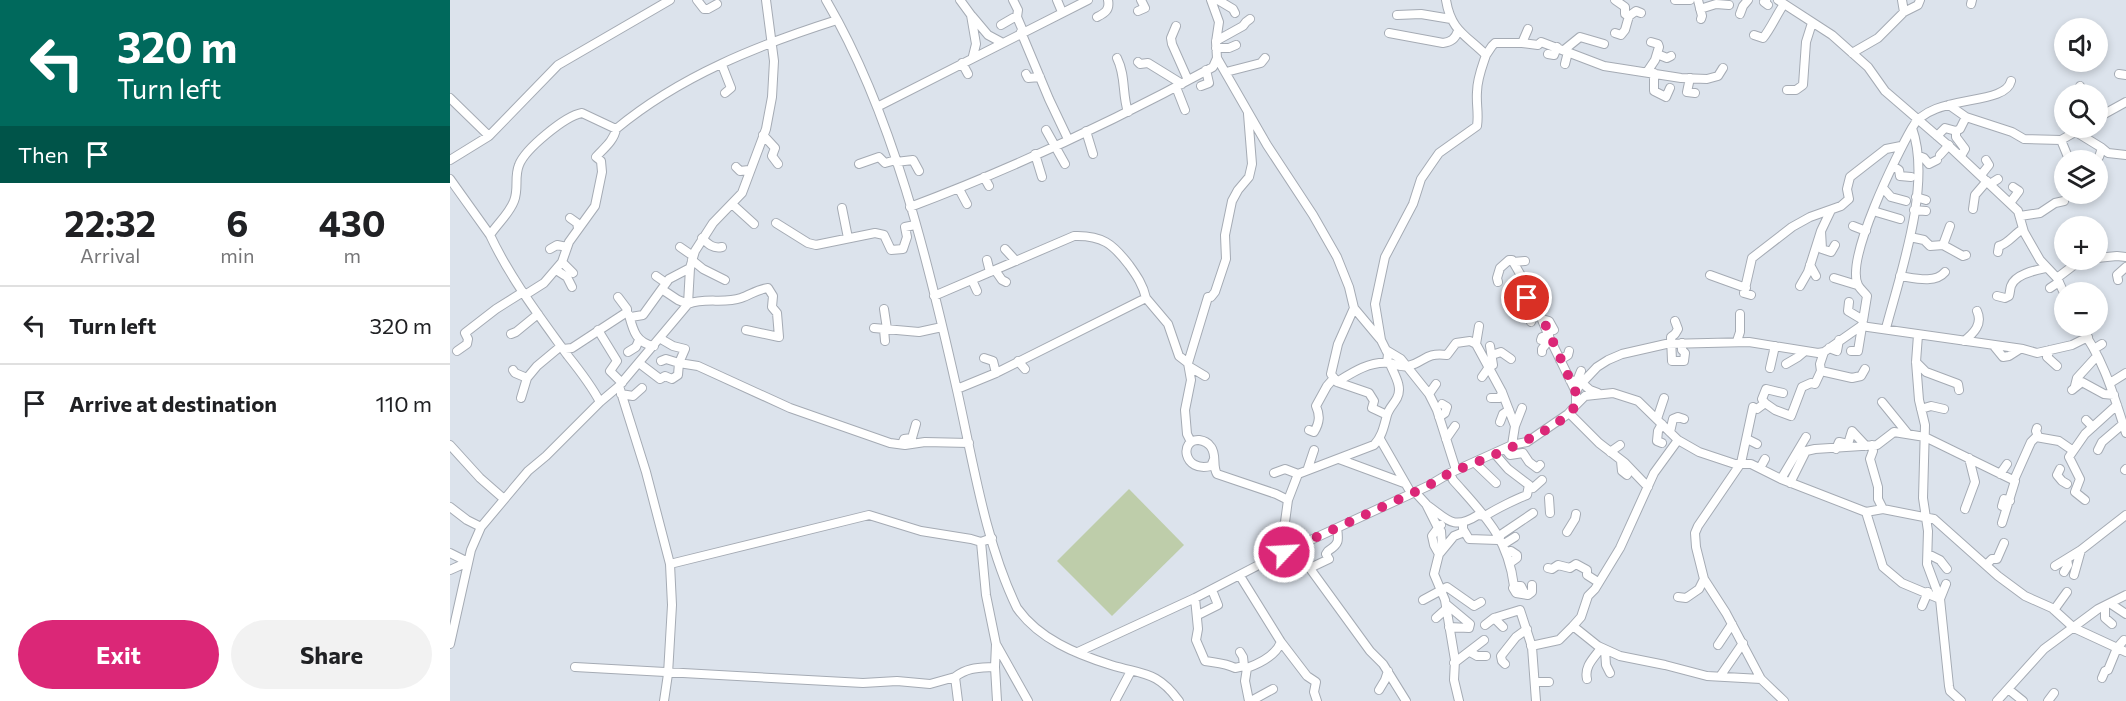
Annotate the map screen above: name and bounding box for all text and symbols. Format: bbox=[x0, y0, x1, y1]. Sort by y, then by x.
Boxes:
map controls bbox=[2054, 18, 2108, 336]
button: sound bbox=[2054, 18, 2108, 72]
text: 320 m bbox=[117, 20, 237, 72]
icon: left bbox=[18, 24, 96, 102]
text: Turn left bbox=[117, 72, 221, 105]
button: search bbox=[2054, 84, 2108, 138]
icon: arrive bbox=[81, 138, 114, 171]
text: Then bbox=[18, 141, 69, 168]
button: layers bbox=[2054, 150, 2108, 204]
text: 22:32 bbox=[64, 200, 156, 244]
text: 6 bbox=[226, 200, 248, 244]
text: 430 bbox=[319, 200, 386, 244]
button: + bbox=[2054, 216, 2108, 270]
text: Arrival bbox=[80, 243, 140, 267]
text: min bbox=[220, 243, 254, 267]
text: m bbox=[343, 243, 361, 267]
pin bbox=[1501, 272, 1552, 323]
icon: arrive bbox=[1510, 281, 1543, 314]
button: − bbox=[2054, 282, 2108, 336]
icon: left bbox=[18, 309, 51, 342]
text: Turn left bbox=[69, 312, 156, 339]
text: 320 m bbox=[370, 312, 432, 339]
icon: arrive bbox=[18, 387, 51, 420]
text: Arrive at destination bbox=[69, 390, 277, 417]
text: 110 m bbox=[375, 390, 432, 417]
position arrow bbox=[1252, 520, 1316, 584]
button: Exit bbox=[18, 620, 219, 689]
button: Share bbox=[231, 620, 432, 689]

